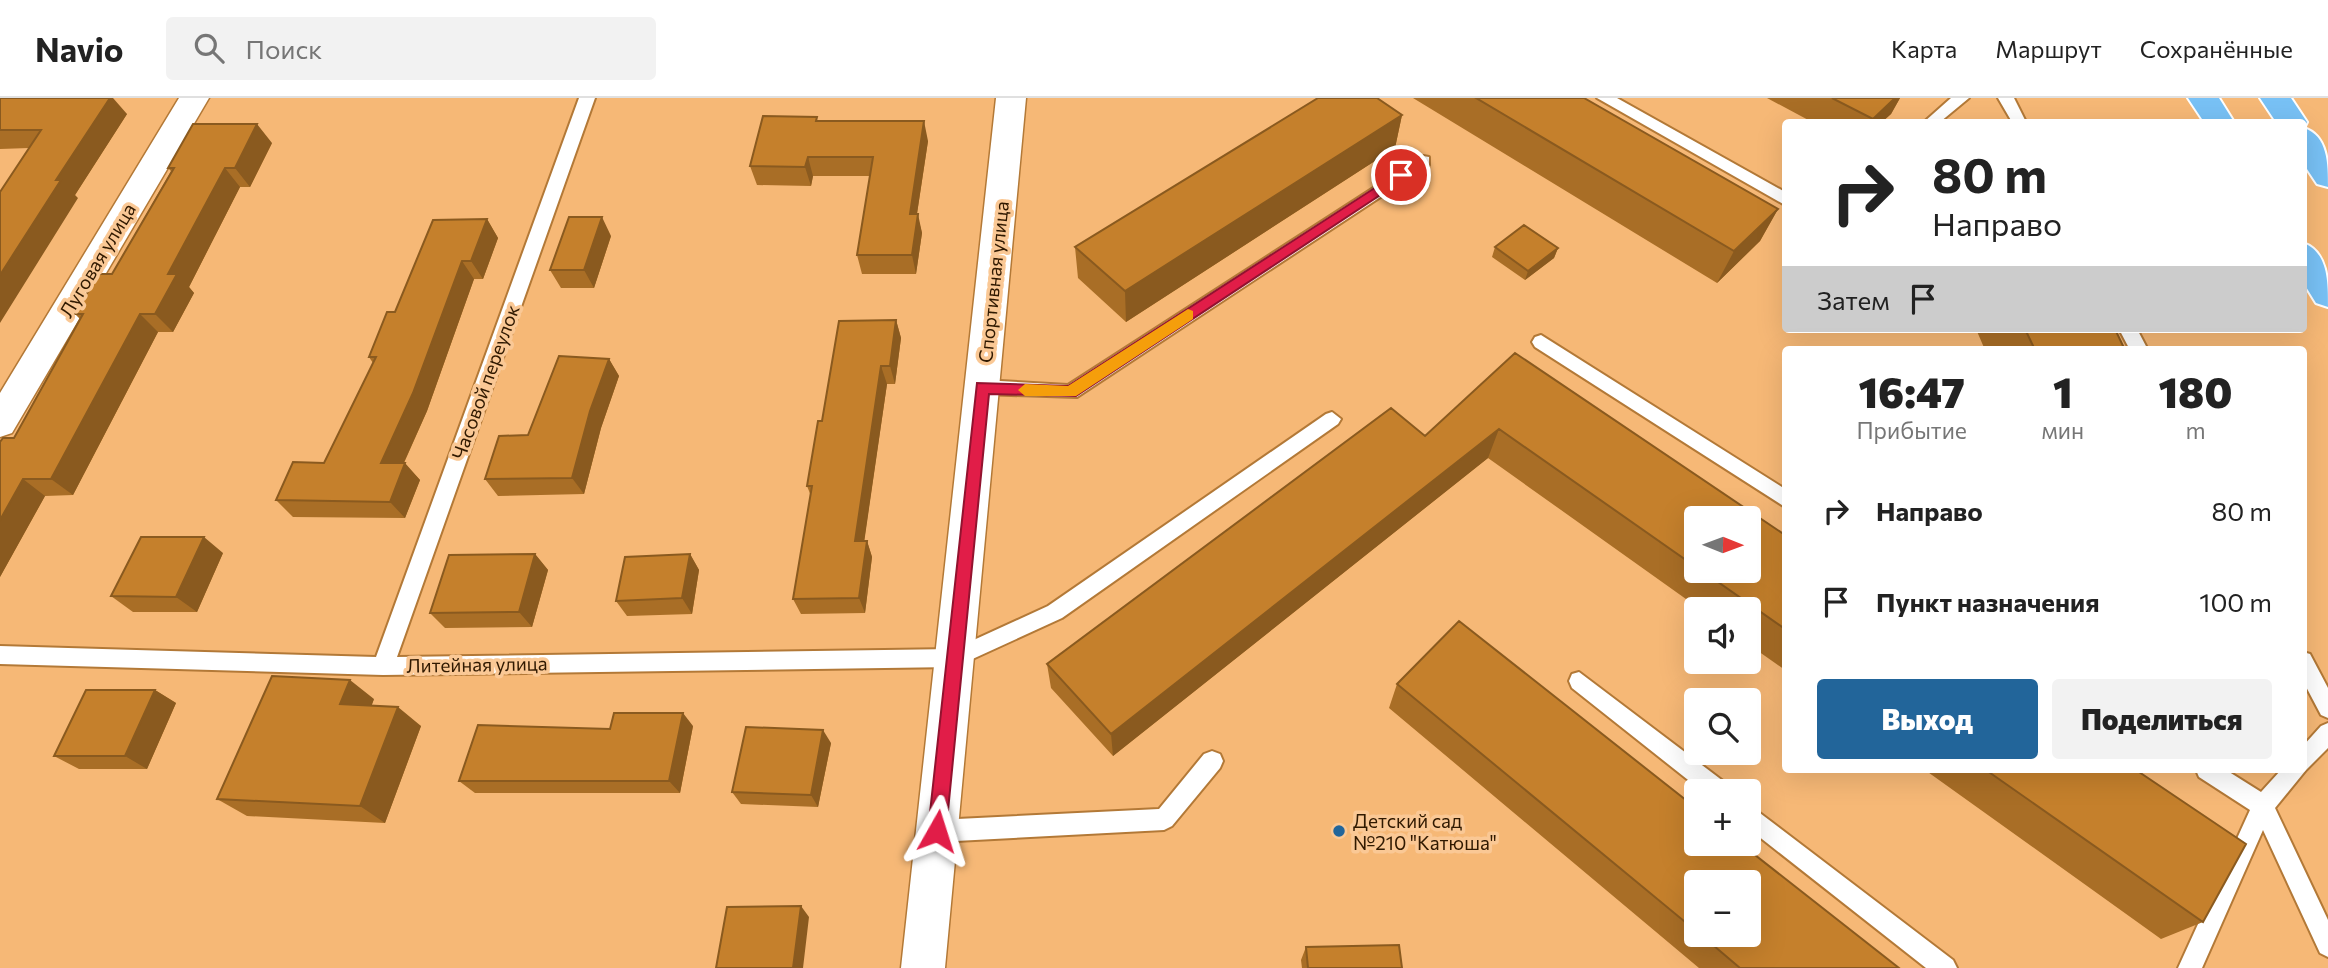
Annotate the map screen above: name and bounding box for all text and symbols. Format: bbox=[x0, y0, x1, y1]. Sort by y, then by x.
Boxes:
search box bbox=[166, 17, 656, 80]
text: Navio bbox=[35, 28, 124, 69]
icon: search bbox=[190, 29, 228, 67]
text: Поиск bbox=[246, 33, 322, 64]
text: Карта bbox=[1891, 34, 1957, 63]
text: Маршрут bbox=[1995, 34, 2102, 63]
text: Сохранённые bbox=[2140, 34, 2293, 63]
text: 80 m bbox=[1932, 143, 2047, 203]
pin bbox=[1371, 145, 1431, 205]
icon: right bbox=[1817, 147, 1908, 238]
icon: arrive bbox=[1382, 156, 1420, 194]
street label: Луговая улица bbox=[54, 199, 140, 321]
street label: Спортивная улица bbox=[973, 200, 1013, 364]
text: Направо bbox=[1932, 203, 2062, 243]
icon: arrive bbox=[1904, 280, 1942, 318]
text: Затем bbox=[1817, 284, 1890, 315]
street label: Часовой переулок bbox=[446, 302, 524, 462]
text: 16:47 bbox=[1859, 365, 1965, 417]
text: 1 bbox=[2053, 365, 2073, 417]
text: 180 bbox=[2159, 365, 2233, 417]
text: Прибытие bbox=[1856, 416, 1967, 444]
text: мин bbox=[2041, 416, 2084, 444]
text: m bbox=[2185, 416, 2206, 444]
icon: right bbox=[1817, 492, 1855, 530]
text: Направо bbox=[1876, 495, 1983, 526]
text: 80 m bbox=[2212, 495, 2272, 526]
north arrow bbox=[1684, 506, 1760, 583]
map controls bbox=[1684, 506, 1761, 947]
icon: arrive bbox=[1817, 583, 1855, 621]
text: Пункт назначения bbox=[1876, 586, 2100, 617]
text: 100 m bbox=[2199, 586, 2272, 617]
button: sound bbox=[1684, 597, 1761, 674]
street label: Литейная улица bbox=[406, 651, 548, 677]
button: Выход bbox=[1817, 679, 2038, 759]
button: Поделиться bbox=[2052, 679, 2272, 759]
button: search bbox=[1684, 688, 1761, 765]
button: + bbox=[1684, 779, 1761, 856]
position arrow bbox=[900, 794, 974, 868]
place label: Детский сад №210 "Катюша" bbox=[1353, 809, 1497, 854]
marker: Детский сад №210 "Катюша" bbox=[1331, 823, 1347, 839]
button: − bbox=[1684, 870, 1761, 947]

